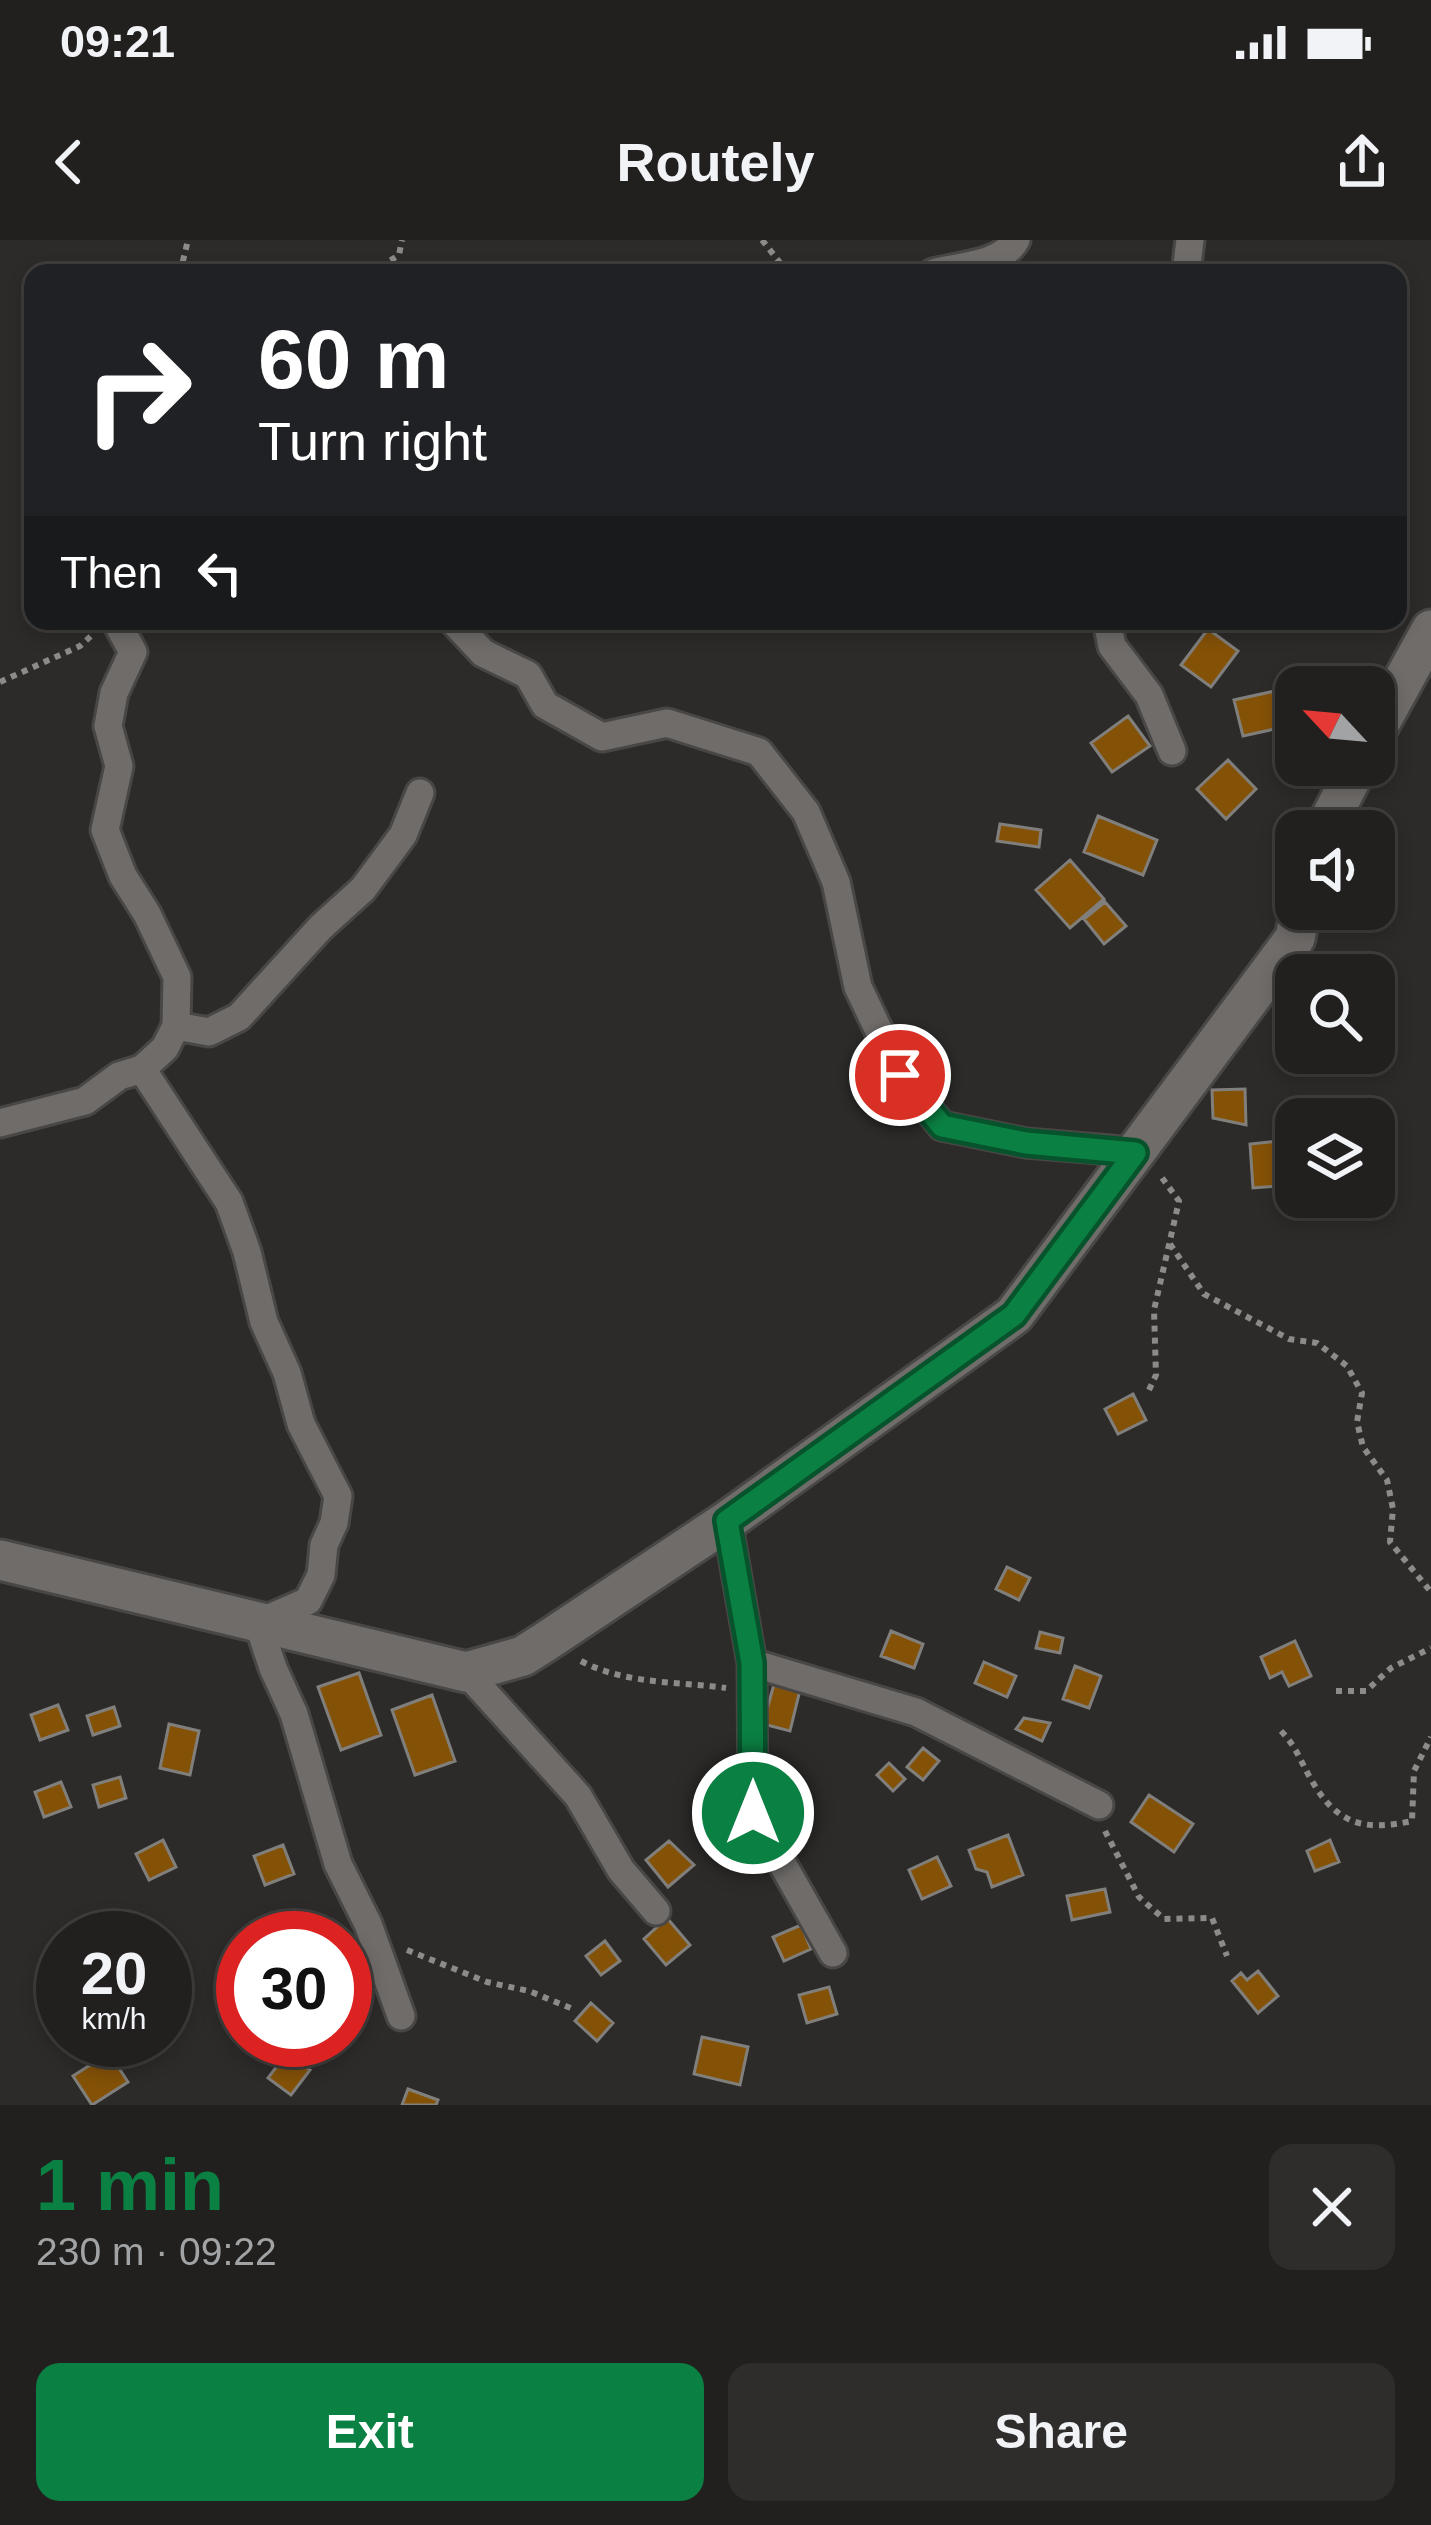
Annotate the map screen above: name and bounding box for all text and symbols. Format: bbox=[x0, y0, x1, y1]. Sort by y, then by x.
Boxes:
text: 09:21 bbox=[60, 16, 175, 67]
icon: back bbox=[36, 129, 102, 195]
icon: share bbox=[1329, 129, 1395, 195]
text: Routely bbox=[616, 132, 815, 192]
icon: right bbox=[60, 312, 216, 468]
text: 60 m bbox=[258, 312, 449, 406]
text: Turn right bbox=[258, 411, 487, 471]
icon: left bbox=[187, 540, 253, 606]
text: Then bbox=[60, 547, 163, 598]
north arrow bbox=[1275, 666, 1395, 786]
map controls bbox=[1275, 666, 1395, 1218]
button: sound bbox=[1275, 810, 1395, 930]
button: search bbox=[1275, 954, 1395, 1074]
pin bbox=[849, 1024, 951, 1126]
icon: arrive bbox=[867, 1042, 933, 1108]
button: layers bbox=[1275, 1098, 1395, 1218]
position arrow bbox=[690, 1750, 816, 1876]
speed limit sign: 30 bbox=[216, 1911, 372, 2067]
text: 20 bbox=[81, 1940, 147, 2007]
text: km/h bbox=[81, 2002, 147, 2035]
button: close bbox=[1269, 2144, 1395, 2270]
text: 1 min bbox=[36, 2145, 224, 2225]
text: 230 m · 09:22 bbox=[36, 2230, 277, 2273]
button: Exit bbox=[36, 2363, 704, 2501]
button: Share bbox=[728, 2363, 1395, 2501]

